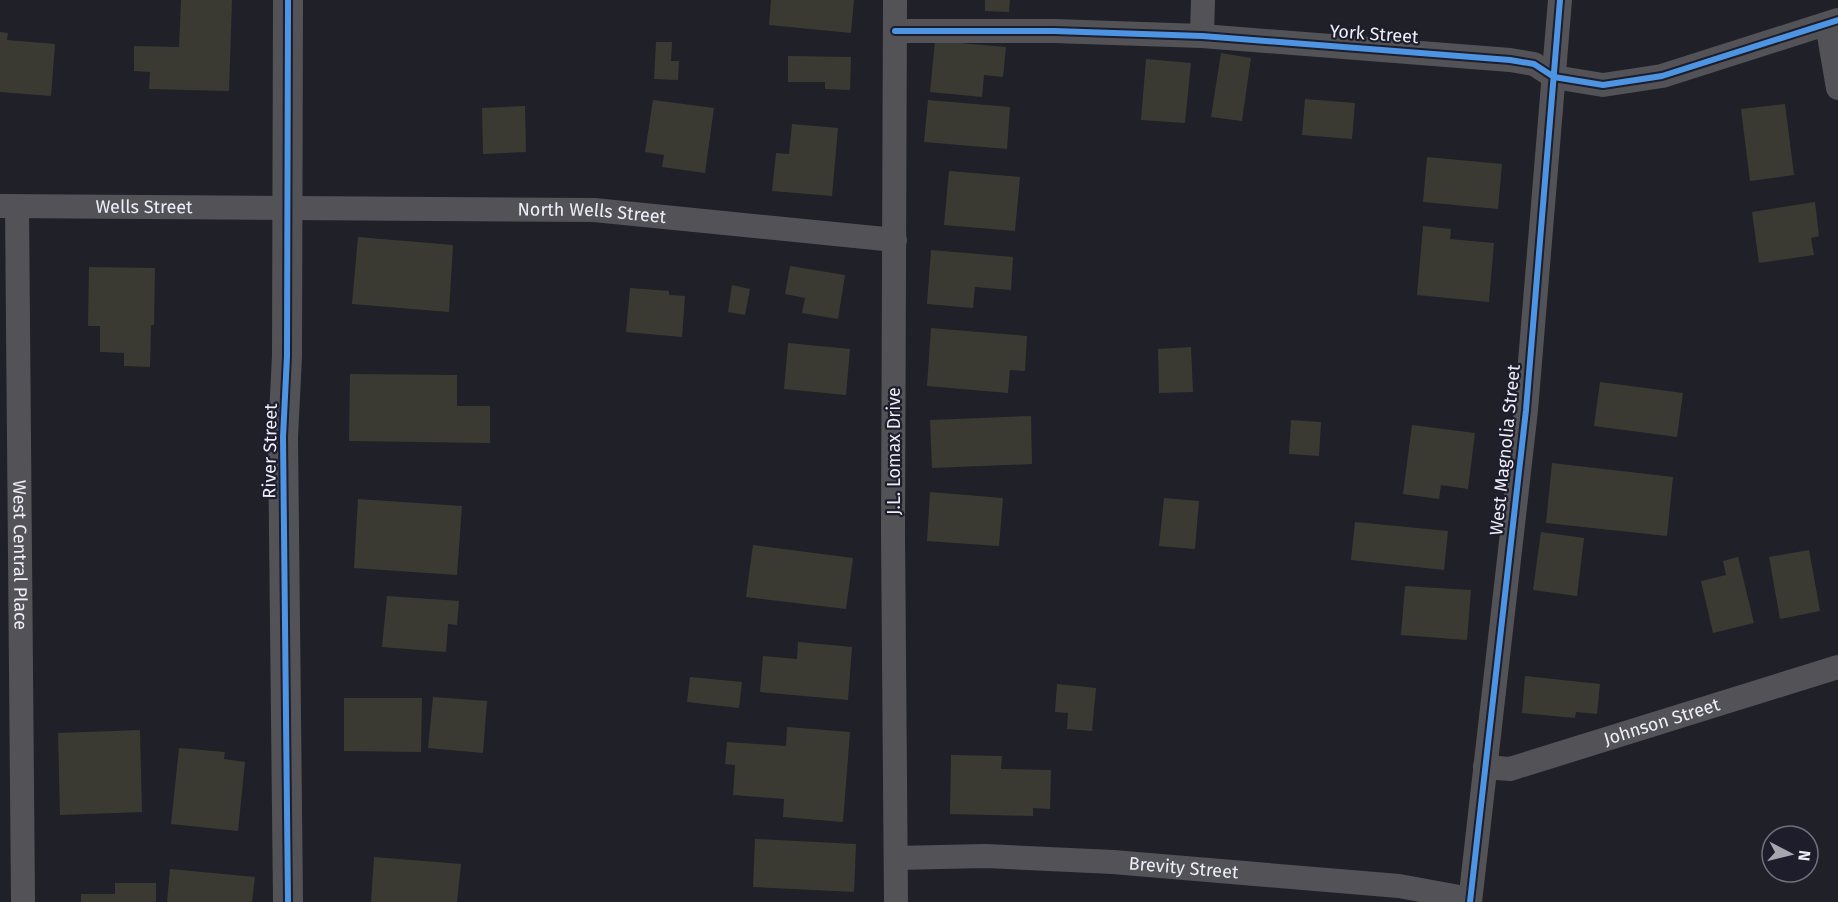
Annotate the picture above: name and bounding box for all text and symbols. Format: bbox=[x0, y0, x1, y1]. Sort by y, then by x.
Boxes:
street label: York Street bbox=[1329, 20, 1420, 48]
street label: Wells Street bbox=[95, 196, 193, 218]
street label: North Wells Street bbox=[518, 198, 668, 228]
street label: West Magnolia Street bbox=[1485, 363, 1525, 537]
street label: J.L. Lomax Drive bbox=[883, 387, 905, 515]
street label: River Street bbox=[258, 403, 282, 499]
street label: West Central Place bbox=[8, 480, 32, 630]
street label: Johnson Street bbox=[1601, 693, 1723, 750]
north arrow bbox=[1760, 824, 1820, 884]
text: N bbox=[1794, 849, 1814, 862]
street label: Brevity Street bbox=[1128, 852, 1240, 884]

